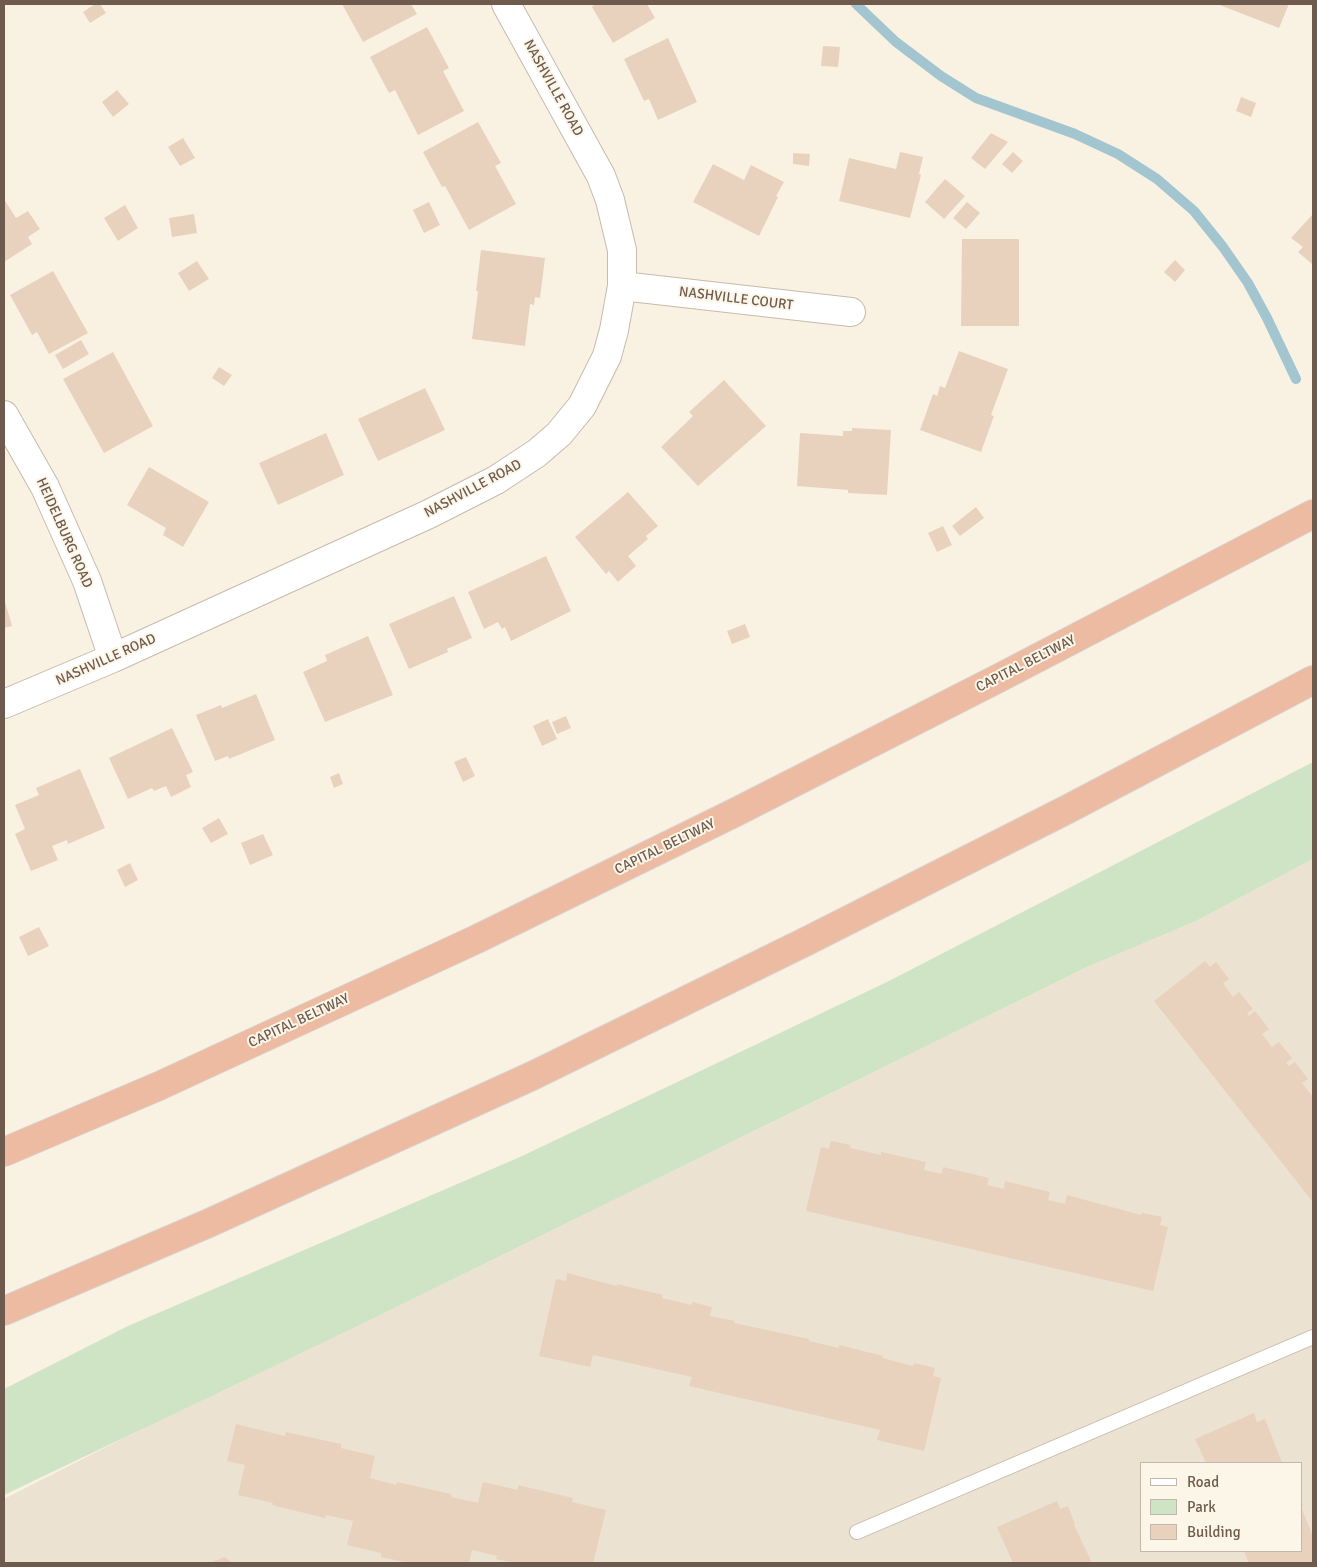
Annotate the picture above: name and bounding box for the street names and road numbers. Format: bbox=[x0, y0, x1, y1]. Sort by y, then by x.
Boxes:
street label: NASHVILLE ROAD bbox=[520, 37, 586, 139]
street label: NASHVILLE COURT bbox=[678, 284, 794, 314]
street label: NASHVILLE ROAD bbox=[422, 456, 524, 522]
street label: HEIDELBURG ROAD bbox=[32, 475, 96, 591]
street label: NASHVILLE ROAD bbox=[53, 630, 159, 690]
street label: CAPITAL BELTWAY bbox=[973, 632, 1079, 696]
street label: CAPITAL BELTWAY bbox=[612, 815, 718, 879]
street label: CAPITAL BELTWAY bbox=[246, 990, 352, 1052]

